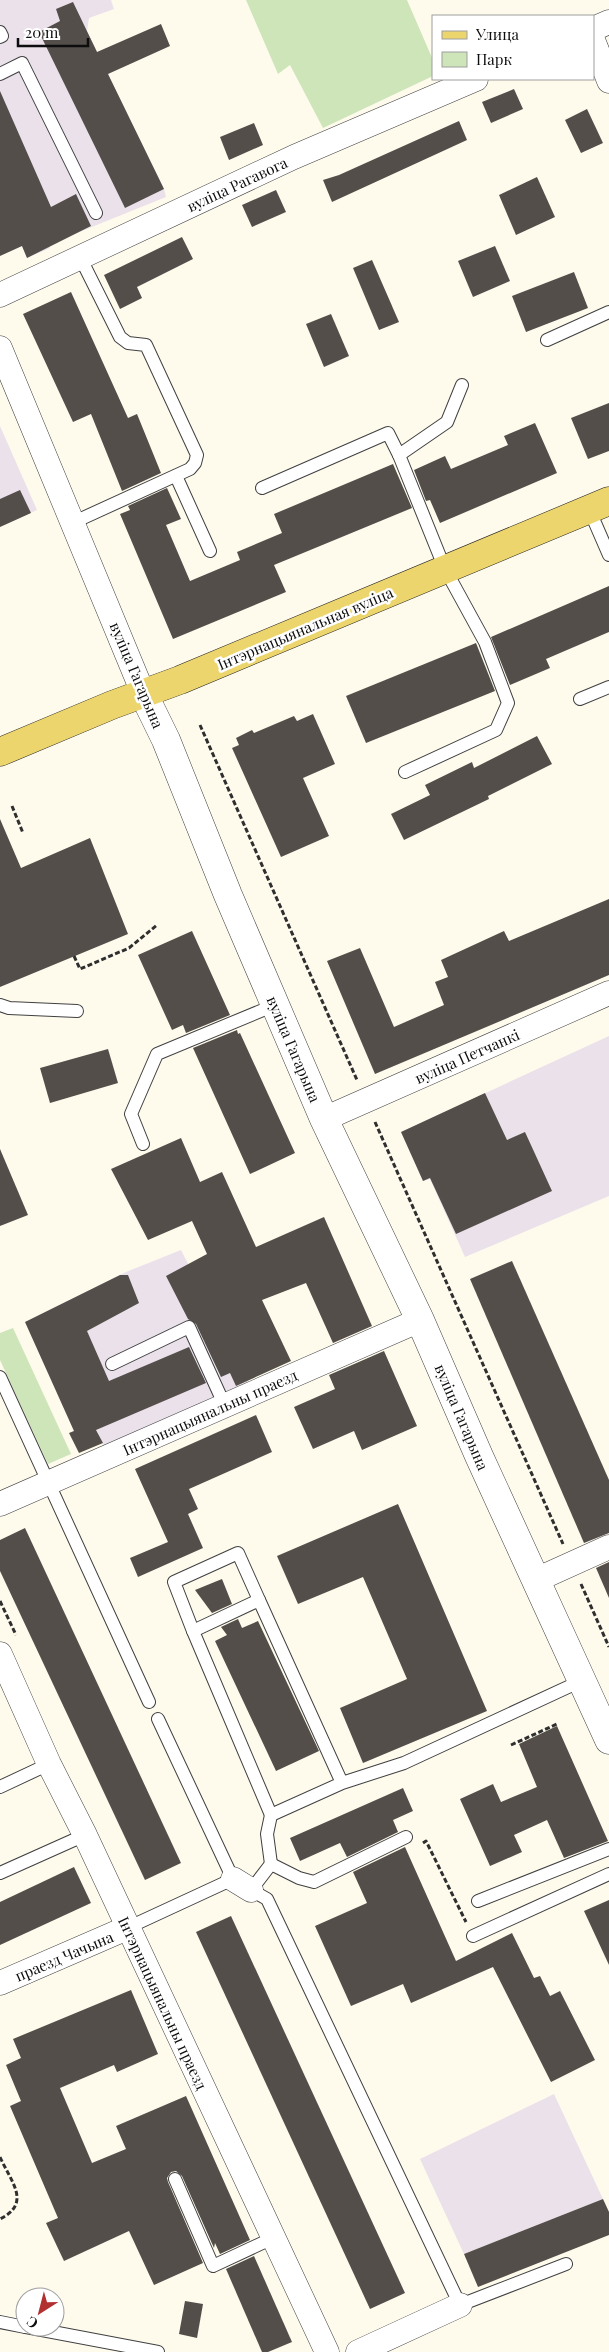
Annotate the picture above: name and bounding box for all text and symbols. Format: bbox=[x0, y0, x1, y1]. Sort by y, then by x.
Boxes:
scale bar bbox=[18, 15, 88, 47]
legend bbox=[432, 15, 594, 80]
text: 20 m bbox=[25, 22, 59, 42]
text: Улица bbox=[475, 24, 519, 44]
text: Парк bbox=[476, 49, 512, 69]
street label: вуліца Рагавога bbox=[184, 152, 291, 216]
street label: Інтэрнацыянальная вуліца bbox=[214, 582, 396, 674]
street label: вуліца Гагарына bbox=[106, 619, 169, 732]
street label: вуліца Гагарына bbox=[263, 993, 326, 1106]
street label: вуліца Петчанкі bbox=[412, 1024, 523, 1088]
street label: вуліца Гагарына bbox=[431, 1361, 494, 1474]
street label: Інтэрнацыянальны праезд bbox=[120, 1364, 301, 1460]
street label: Інтэрнацыянальны праезд bbox=[114, 1913, 212, 2093]
street label: праезд Чачына bbox=[12, 1926, 117, 1986]
north arrow bbox=[15, 2287, 65, 2337]
text: С bbox=[22, 2312, 42, 2334]

